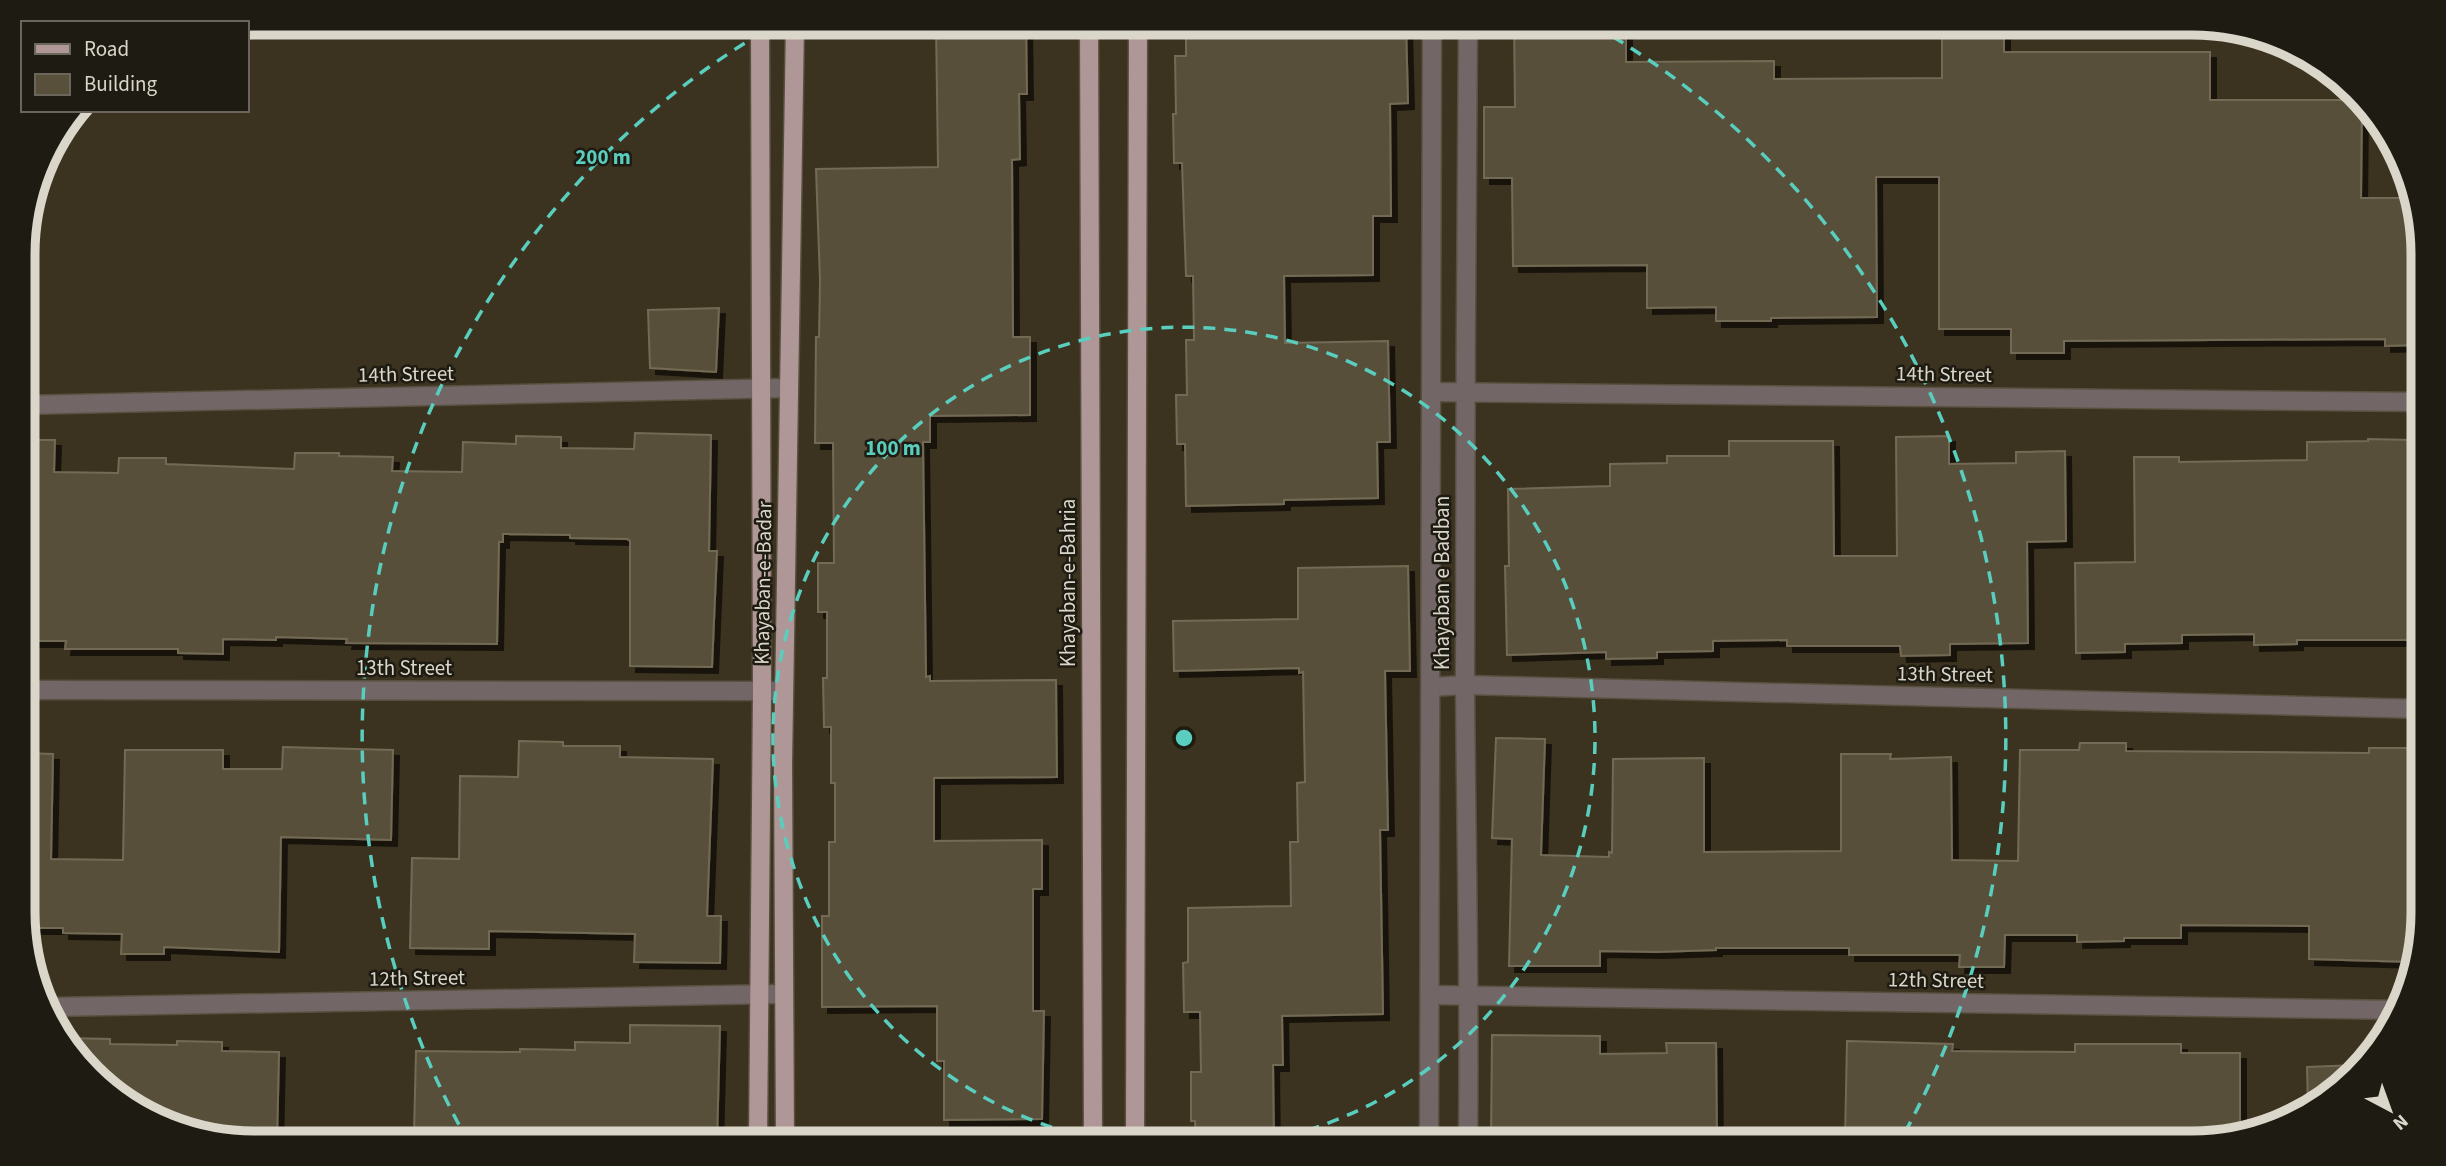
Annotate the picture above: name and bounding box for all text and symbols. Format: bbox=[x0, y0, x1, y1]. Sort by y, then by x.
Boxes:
legend bbox=[21, 21, 248, 112]
text: Road bbox=[84, 34, 129, 64]
text: Building bbox=[84, 69, 158, 99]
text: 200 m bbox=[575, 142, 631, 172]
street label: 14th Street bbox=[358, 358, 454, 390]
street label: 14th Street bbox=[1896, 358, 1992, 390]
text: 100 m bbox=[865, 433, 921, 463]
street label: Khayaban e Badban bbox=[1427, 496, 1457, 670]
street label: Khayaban-e-Bahria bbox=[1053, 499, 1083, 667]
street label: Khayaban-e-Badar bbox=[747, 500, 779, 665]
street label: 13th Street bbox=[356, 653, 452, 683]
street label: 13th Street bbox=[1897, 658, 1993, 690]
centre of rings bbox=[1172, 726, 1196, 750]
street label: 12th Street bbox=[369, 962, 465, 994]
street label: 12th Street bbox=[1888, 964, 1984, 996]
north arrow bbox=[2355, 1075, 2425, 1145]
text: N bbox=[2387, 1107, 2414, 1136]

